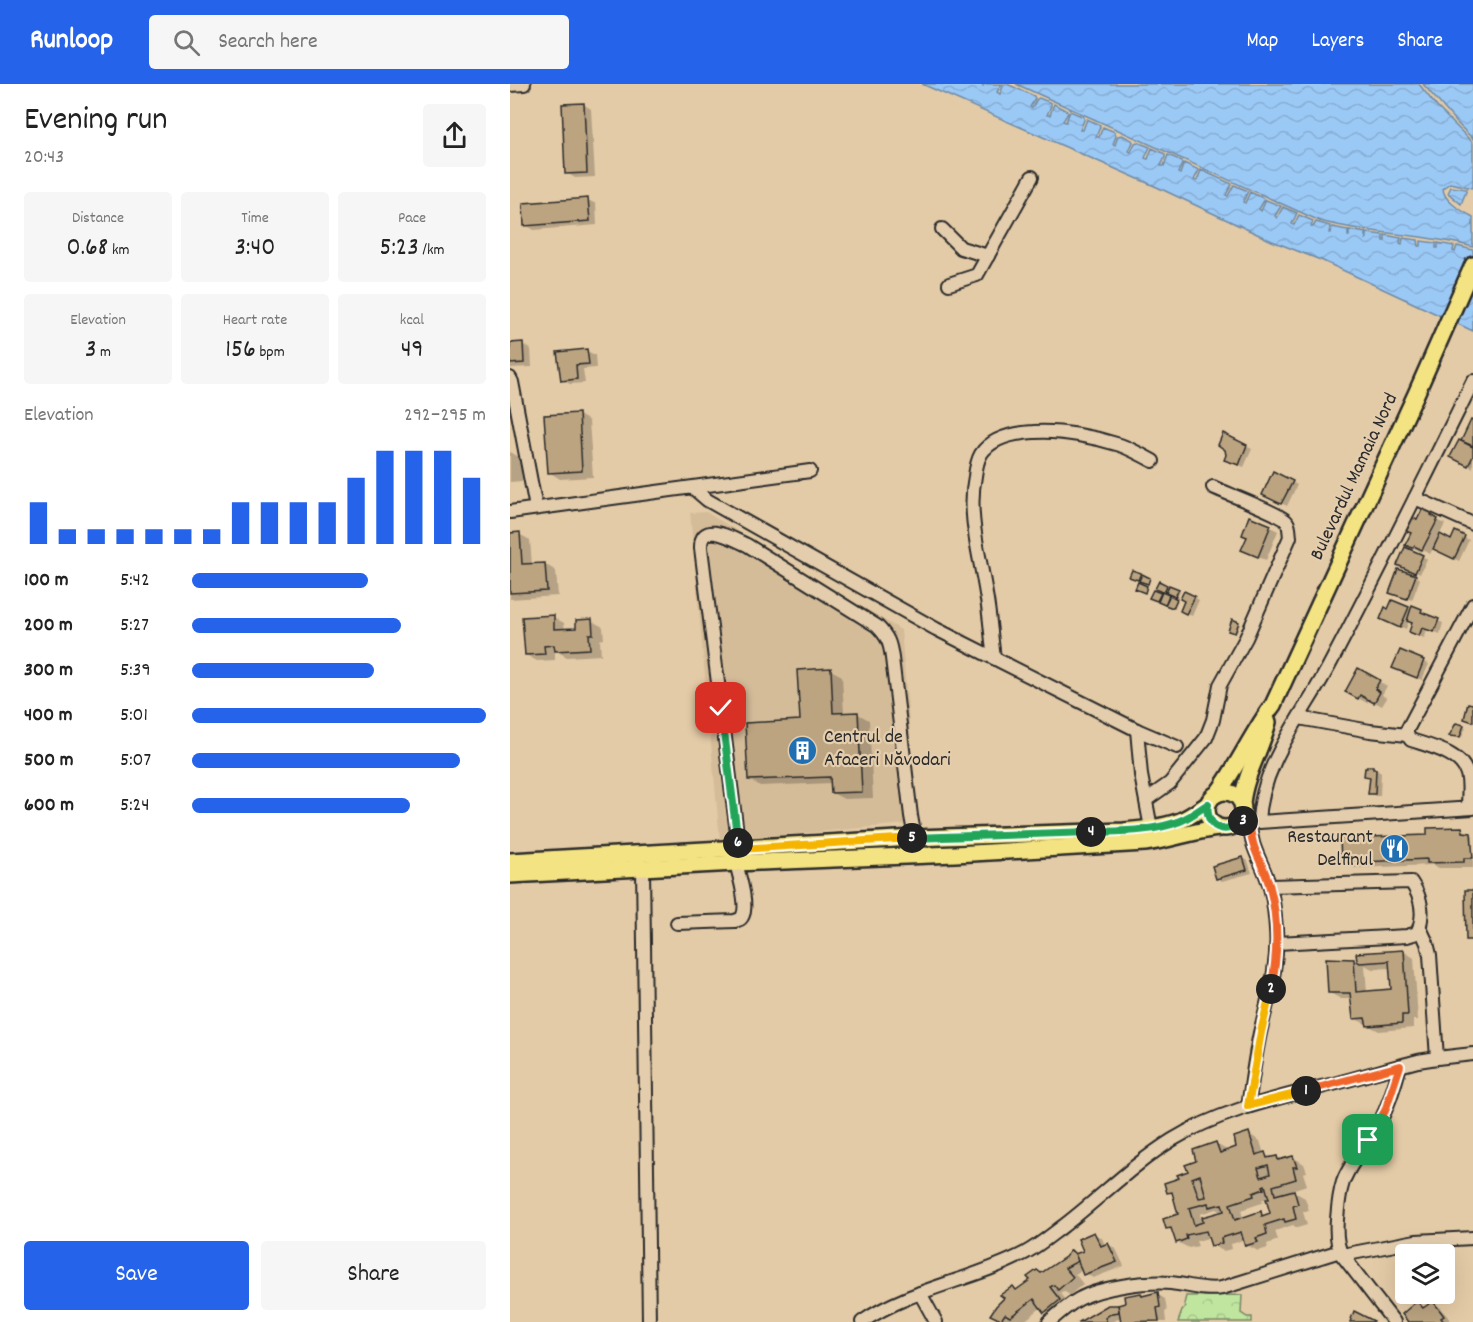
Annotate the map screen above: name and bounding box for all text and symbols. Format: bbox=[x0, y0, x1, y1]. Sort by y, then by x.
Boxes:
search box bbox=[149, 15, 569, 69]
text: Runloop bbox=[30, 22, 113, 62]
icon: search bbox=[170, 26, 203, 59]
text: Search here bbox=[218, 27, 318, 58]
text: Map bbox=[1247, 27, 1278, 57]
text: Layers bbox=[1311, 27, 1364, 57]
text: Share bbox=[1397, 27, 1443, 57]
text: Evening run bbox=[24, 98, 168, 145]
button: share bbox=[423, 104, 486, 167]
text: 20:43 bbox=[24, 144, 64, 172]
text: Distance bbox=[72, 207, 124, 230]
text: Time bbox=[241, 207, 269, 230]
text: Pace bbox=[398, 207, 426, 230]
text: 0.68 bbox=[67, 230, 108, 267]
text: 3:40 bbox=[235, 230, 275, 267]
text: 5:23 bbox=[379, 230, 419, 267]
text: km bbox=[108, 239, 129, 262]
text: /km bbox=[419, 239, 445, 262]
text: Elevation bbox=[70, 309, 126, 332]
text: Heart rate bbox=[223, 309, 287, 332]
text: kcal bbox=[400, 309, 424, 332]
text: 3 bbox=[85, 332, 96, 369]
text: 156 bbox=[225, 332, 256, 369]
text: 49 bbox=[401, 332, 423, 369]
text: m bbox=[96, 341, 111, 364]
text: bpm bbox=[256, 341, 285, 364]
street label: Bulevardul Mamaia Nord bbox=[1304, 389, 1406, 565]
text: Elevation bbox=[24, 402, 94, 430]
text: 292–295 m bbox=[404, 402, 486, 430]
text: 100 m bbox=[24, 567, 69, 595]
text: 5:42 bbox=[120, 567, 150, 595]
text: 200 m bbox=[24, 612, 73, 640]
text: 5:27 bbox=[120, 612, 149, 640]
text: 300 m bbox=[24, 657, 73, 685]
text: 5:39 bbox=[120, 657, 151, 685]
pin bbox=[695, 682, 746, 733]
icon: check bbox=[704, 691, 737, 724]
text: 400 m bbox=[24, 702, 72, 730]
text: 5:01 bbox=[120, 702, 148, 730]
place label: Centrul de Afaceri Năvodari bbox=[824, 724, 951, 775]
building icon: Centrul de Afaceri Năvodari bbox=[787, 734, 819, 766]
text: 500 m bbox=[24, 747, 73, 775]
text: 5:07 bbox=[120, 747, 151, 775]
text: 600 m bbox=[24, 792, 74, 820]
text: 5:24 bbox=[120, 792, 150, 820]
pin: 3 bbox=[1228, 806, 1258, 836]
text: 3 bbox=[1239, 809, 1247, 832]
pin: 4 bbox=[1076, 817, 1106, 847]
text: 4 bbox=[1088, 820, 1094, 843]
pin: 5 bbox=[897, 823, 927, 853]
place label: Restaurant Delfinul bbox=[1287, 824, 1373, 875]
text: 5 bbox=[908, 826, 916, 849]
pin: 6 bbox=[723, 828, 753, 858]
text: 6 bbox=[734, 831, 742, 854]
restaurant icon: Restaurant Delfinul bbox=[1378, 833, 1410, 865]
pin: 2 bbox=[1256, 974, 1286, 1004]
text: 2 bbox=[1268, 977, 1275, 1000]
pin: 1 bbox=[1291, 1076, 1321, 1106]
text: 1 bbox=[1304, 1079, 1308, 1102]
pin bbox=[1342, 1114, 1393, 1165]
icon: arrive bbox=[1351, 1123, 1384, 1156]
button: Save bbox=[24, 1241, 249, 1310]
button: Share bbox=[261, 1241, 486, 1310]
map controls bbox=[1395, 1244, 1455, 1304]
button: layers bbox=[1395, 1244, 1455, 1304]

